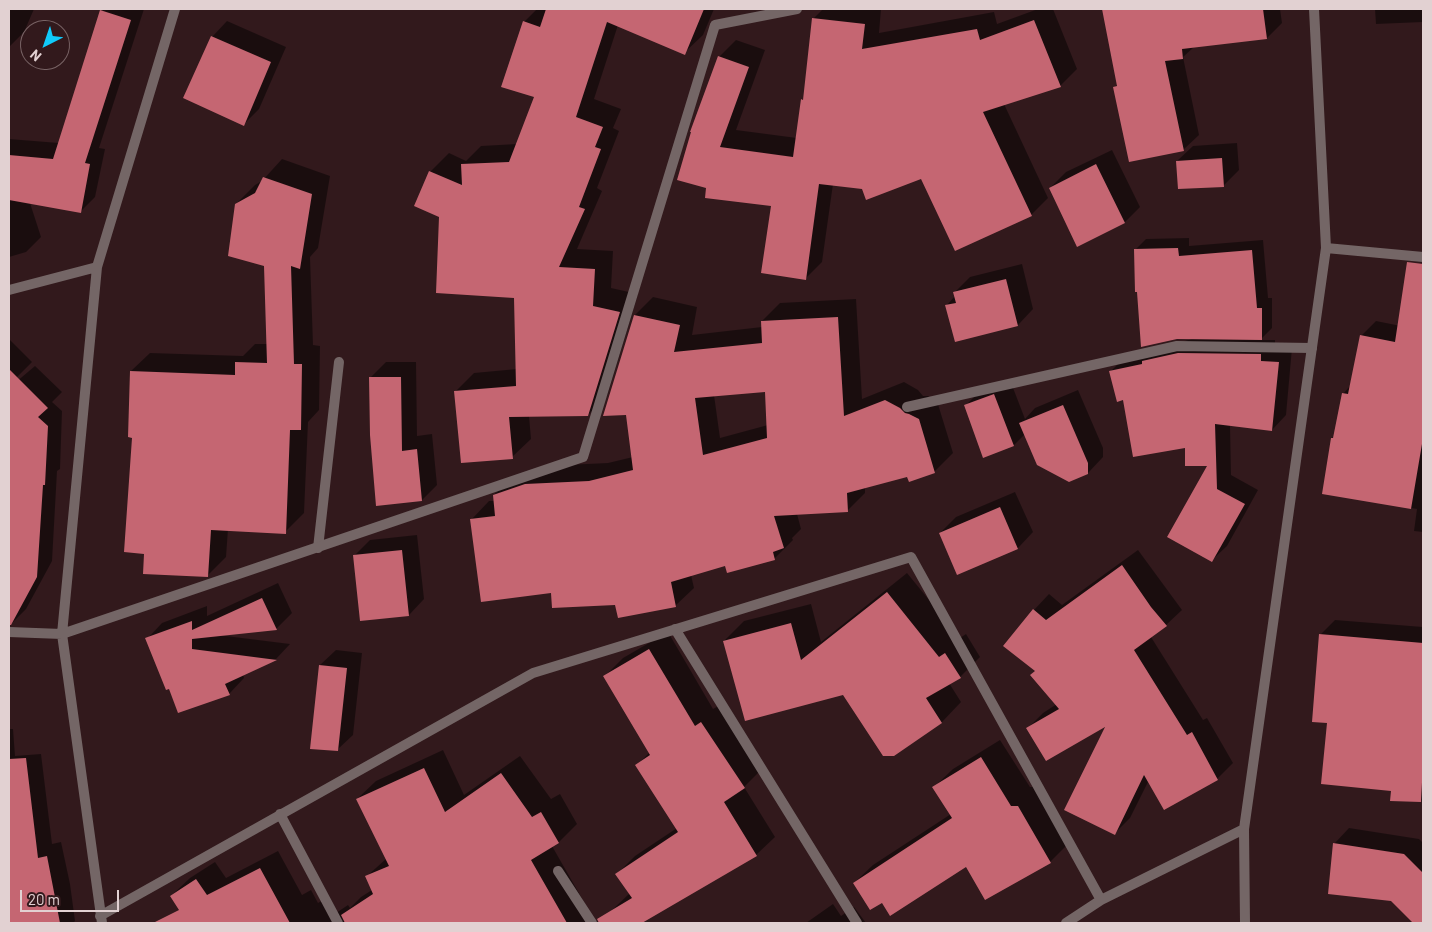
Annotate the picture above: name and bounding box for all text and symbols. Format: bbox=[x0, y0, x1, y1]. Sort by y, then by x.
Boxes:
north arrow bbox=[20, 20, 70, 70]
text: N bbox=[26, 46, 45, 65]
scale bar bbox=[22, 880, 121, 912]
text: 20 m bbox=[28, 890, 60, 908]

